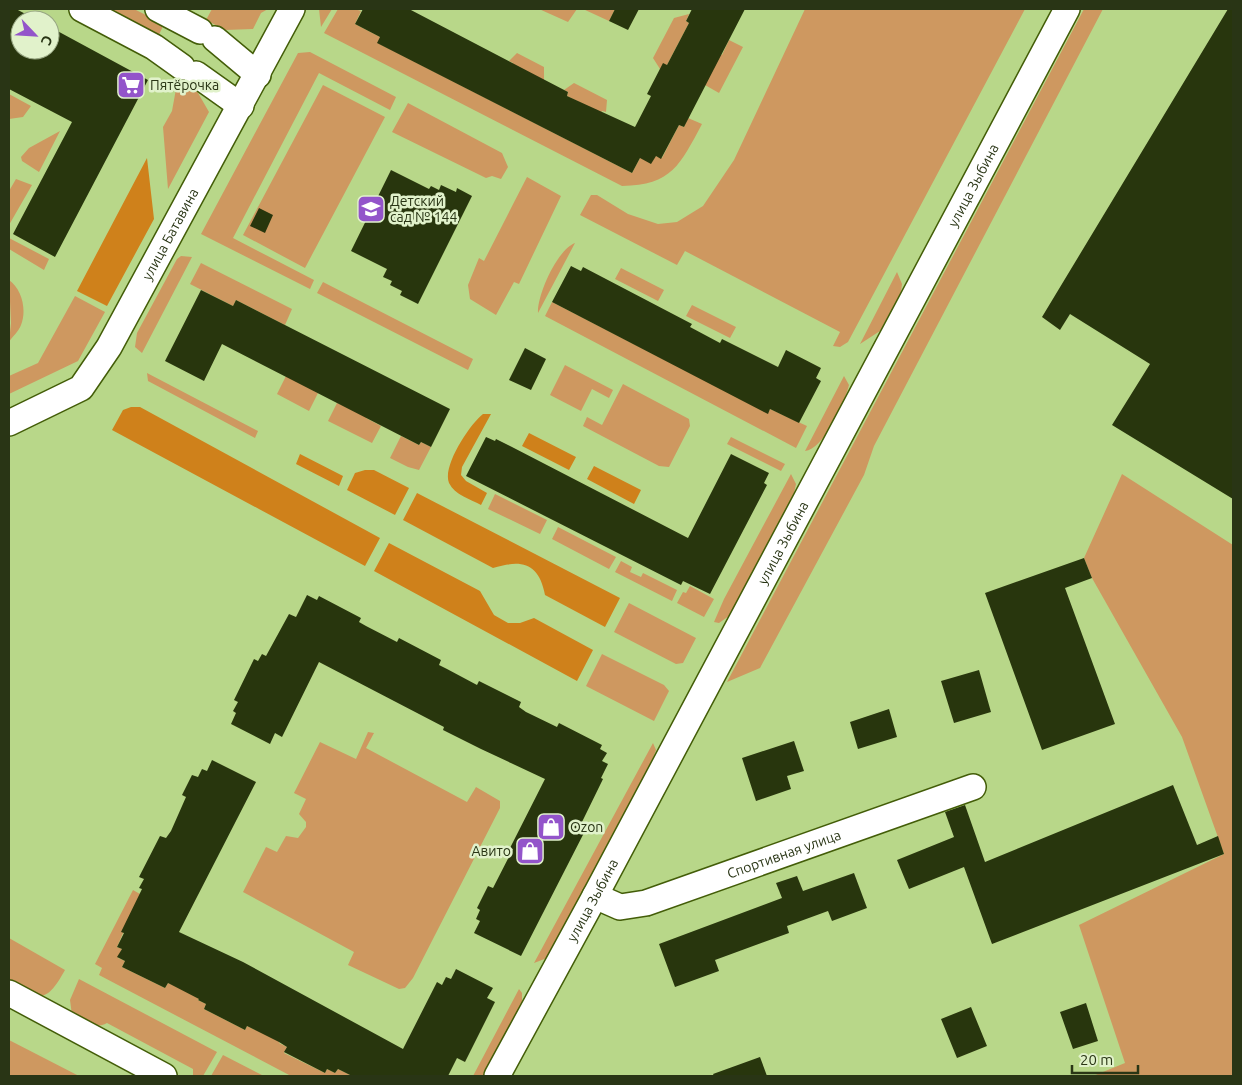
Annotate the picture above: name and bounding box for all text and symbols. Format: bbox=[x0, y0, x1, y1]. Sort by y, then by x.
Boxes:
north arrow bbox=[10, 10, 60, 60]
text: С bbox=[38, 33, 56, 48]
supermarket icon: Пятёрочка bbox=[116, 70, 146, 100]
place label: Пятёрочка bbox=[150, 77, 219, 93]
street label: улица Зыбина bbox=[945, 141, 1002, 230]
street label: улица Батавина bbox=[139, 185, 201, 283]
place label: Детский сад № 144 bbox=[390, 193, 458, 225]
school or university icon: Детский сад № 144 bbox=[356, 194, 386, 224]
street label: улица Зыбина bbox=[754, 499, 812, 587]
shop icon: Ozon bbox=[536, 812, 566, 842]
place label: Ozon bbox=[570, 819, 603, 835]
street label: Спортивная улица bbox=[725, 826, 843, 882]
shop icon: Авито bbox=[515, 836, 545, 866]
place label: Авито bbox=[471, 843, 511, 859]
street label: улица Зыбина bbox=[564, 856, 621, 944]
scale bar bbox=[1072, 1042, 1138, 1074]
text: 20 m bbox=[1080, 1051, 1113, 1068]

